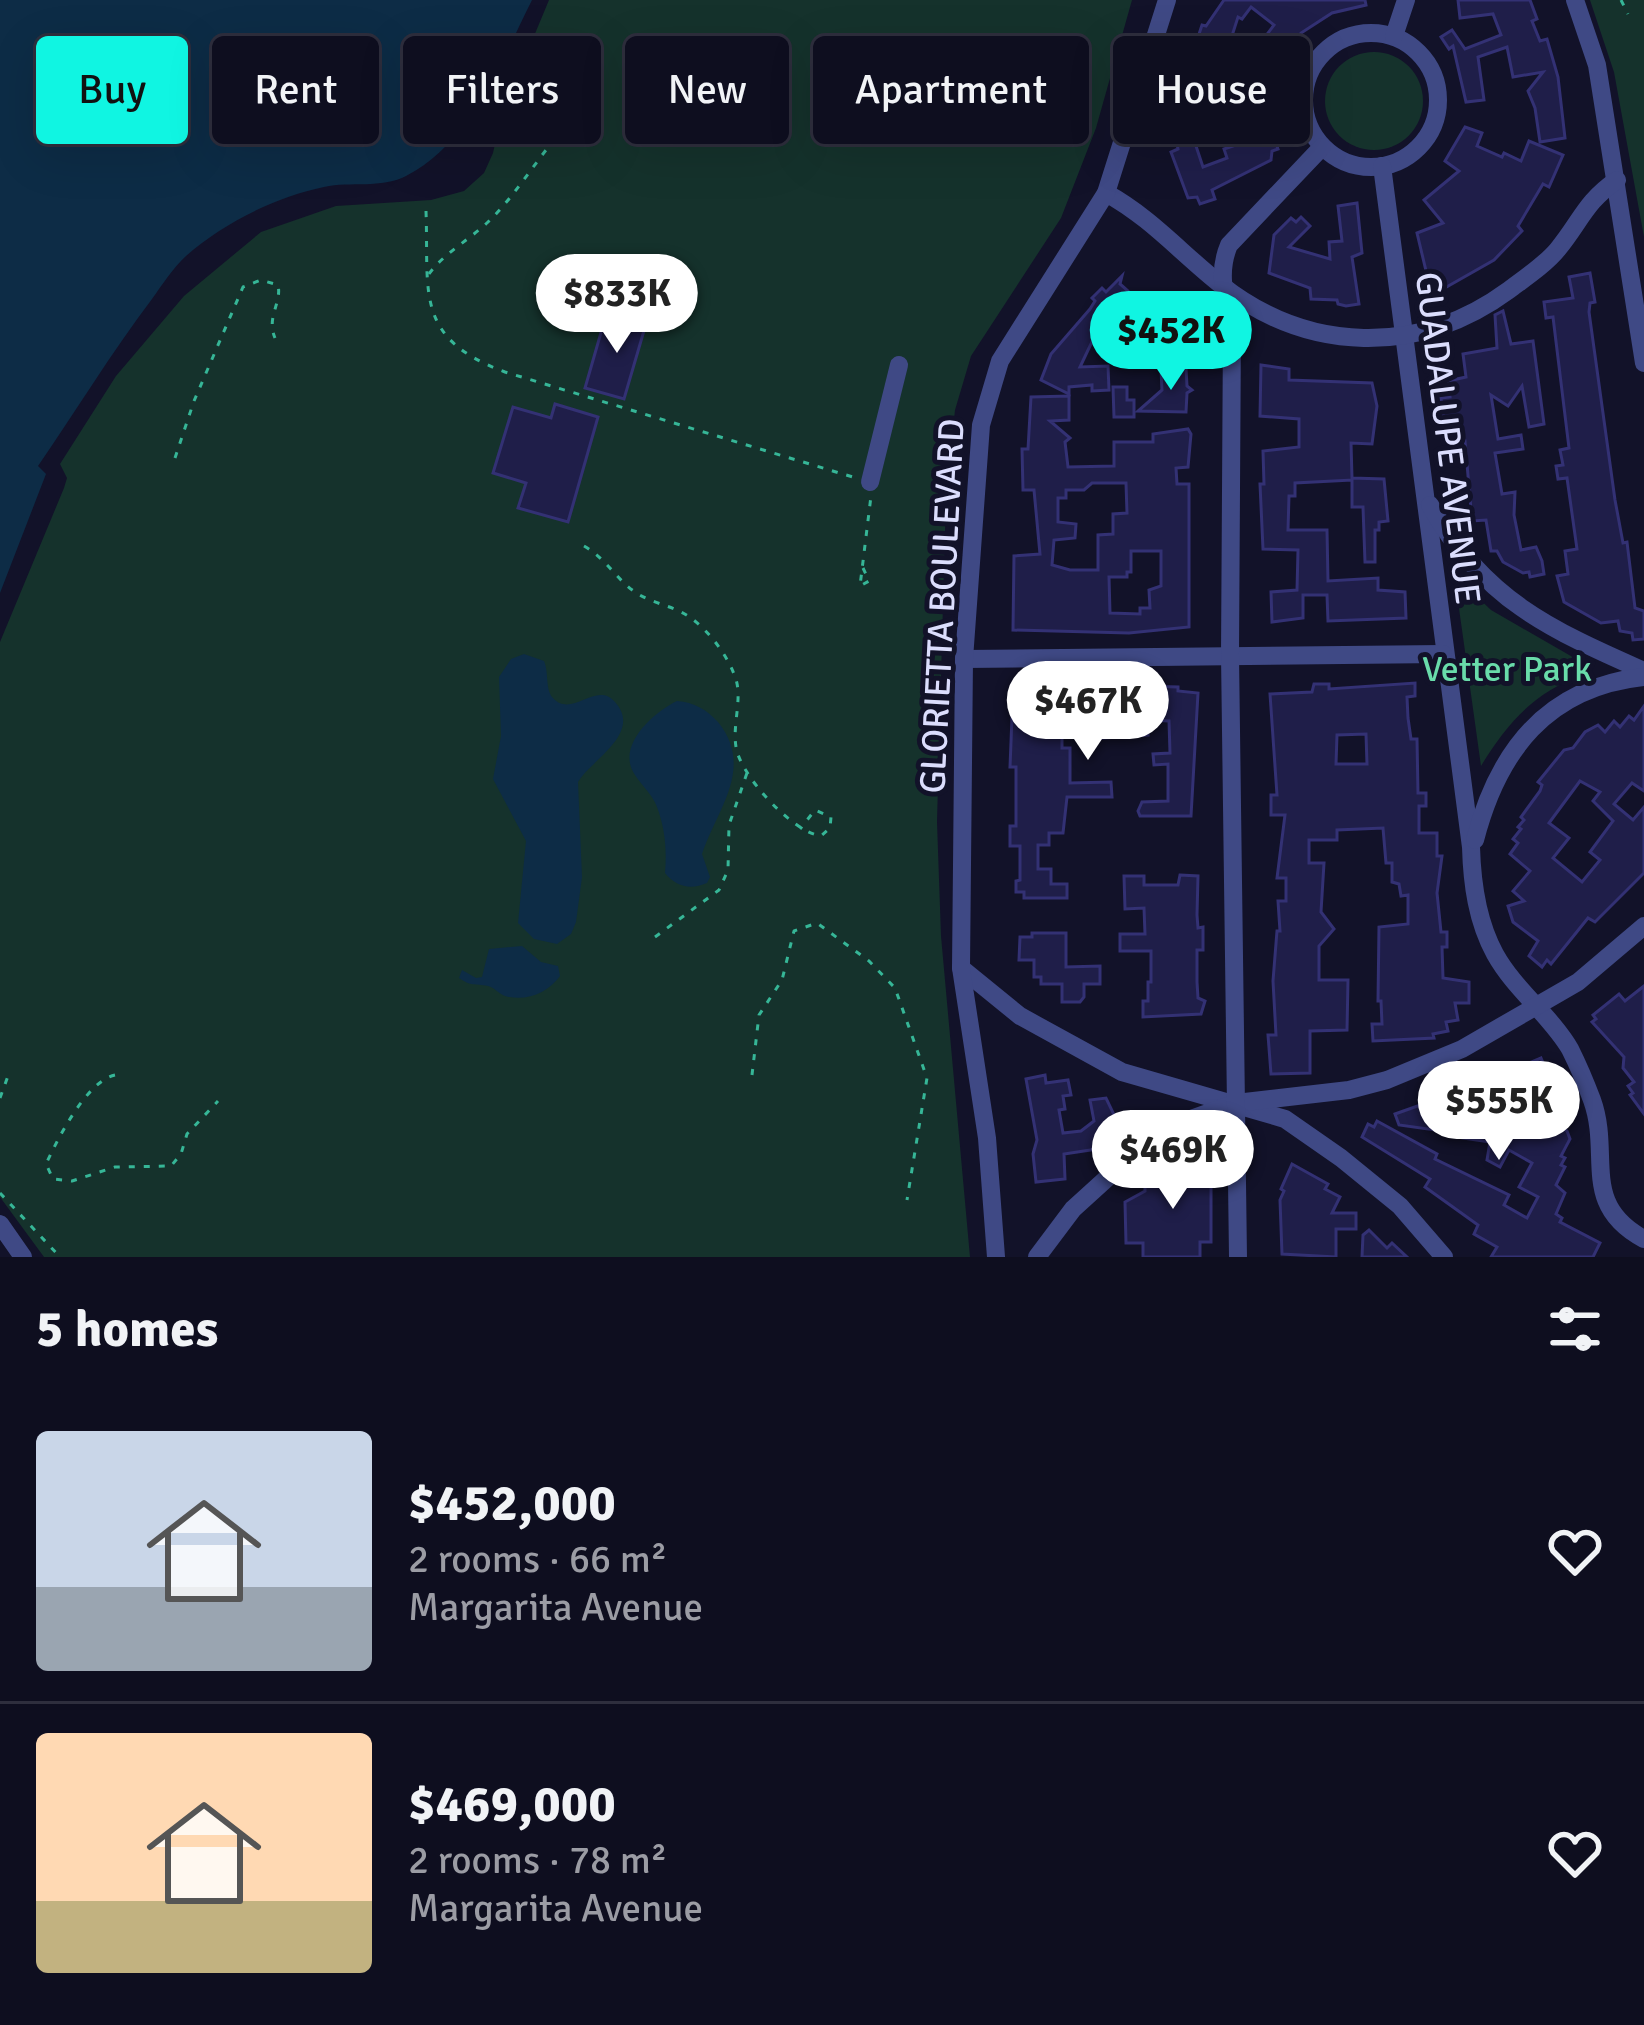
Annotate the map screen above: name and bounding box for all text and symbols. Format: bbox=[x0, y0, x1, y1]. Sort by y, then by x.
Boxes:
chip: Buy bbox=[36, 36, 188, 144]
chip: Rent bbox=[212, 36, 379, 144]
chip: Filters bbox=[403, 36, 601, 144]
chip: New bbox=[625, 36, 789, 144]
chip: Apartment bbox=[813, 36, 1089, 144]
chip: House bbox=[1113, 36, 1310, 144]
pin: $833K bbox=[533, 254, 701, 356]
text: $833K bbox=[563, 269, 671, 317]
street label: GUADALUPE AVENUE bbox=[1405, 270, 1490, 607]
pin: $452K bbox=[1087, 291, 1255, 393]
text: $452K bbox=[1117, 306, 1225, 354]
street label: GLORIETTA BOULEVARD bbox=[910, 417, 975, 795]
park label: Vetter Park bbox=[1422, 647, 1592, 692]
pin: $467K bbox=[1004, 661, 1172, 763]
text: $467K bbox=[1034, 676, 1142, 724]
pin: $555K bbox=[1415, 1061, 1583, 1163]
text: $555K bbox=[1445, 1076, 1553, 1124]
pin: $469K bbox=[1089, 1110, 1257, 1212]
text: $469K bbox=[1119, 1125, 1227, 1173]
icon: filters bbox=[1542, 1296, 1608, 1362]
text: 5 homes bbox=[36, 1298, 218, 1361]
text: $452,000 bbox=[408, 1472, 616, 1535]
icon: home bbox=[132, 1479, 276, 1623]
icon: heart bbox=[1542, 1518, 1608, 1584]
text: 2 rooms · 66 m² bbox=[408, 1535, 667, 1583]
text: Margarita Avenue bbox=[408, 1583, 703, 1631]
text: $469,000 bbox=[408, 1773, 616, 1836]
icon: home bbox=[132, 1781, 276, 1925]
icon: heart bbox=[1542, 1820, 1608, 1886]
text: 2 rooms · 78 m² bbox=[408, 1836, 667, 1884]
text: Margarita Avenue bbox=[408, 1884, 703, 1932]

